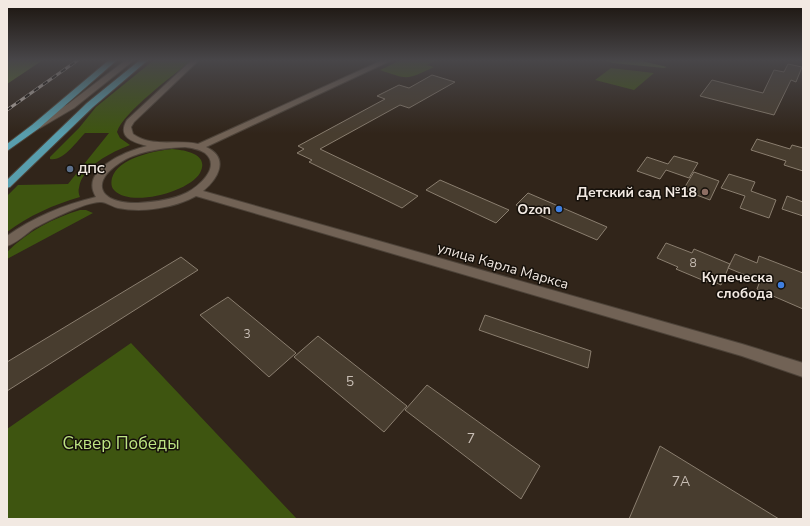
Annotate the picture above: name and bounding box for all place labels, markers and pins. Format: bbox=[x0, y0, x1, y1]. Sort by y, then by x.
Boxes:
place label: ДПС bbox=[78, 161, 105, 177]
marker: ДПС bbox=[65, 164, 75, 174]
place label: Детский сад №18 bbox=[577, 183, 697, 202]
marker: Детский сад №18 bbox=[700, 187, 710, 197]
place label: Ozon bbox=[517, 200, 551, 219]
marker: Ozon bbox=[554, 204, 564, 214]
place label: Купеческа слобода bbox=[702, 268, 773, 303]
marker: Купеческа слобода bbox=[776, 280, 786, 290]

